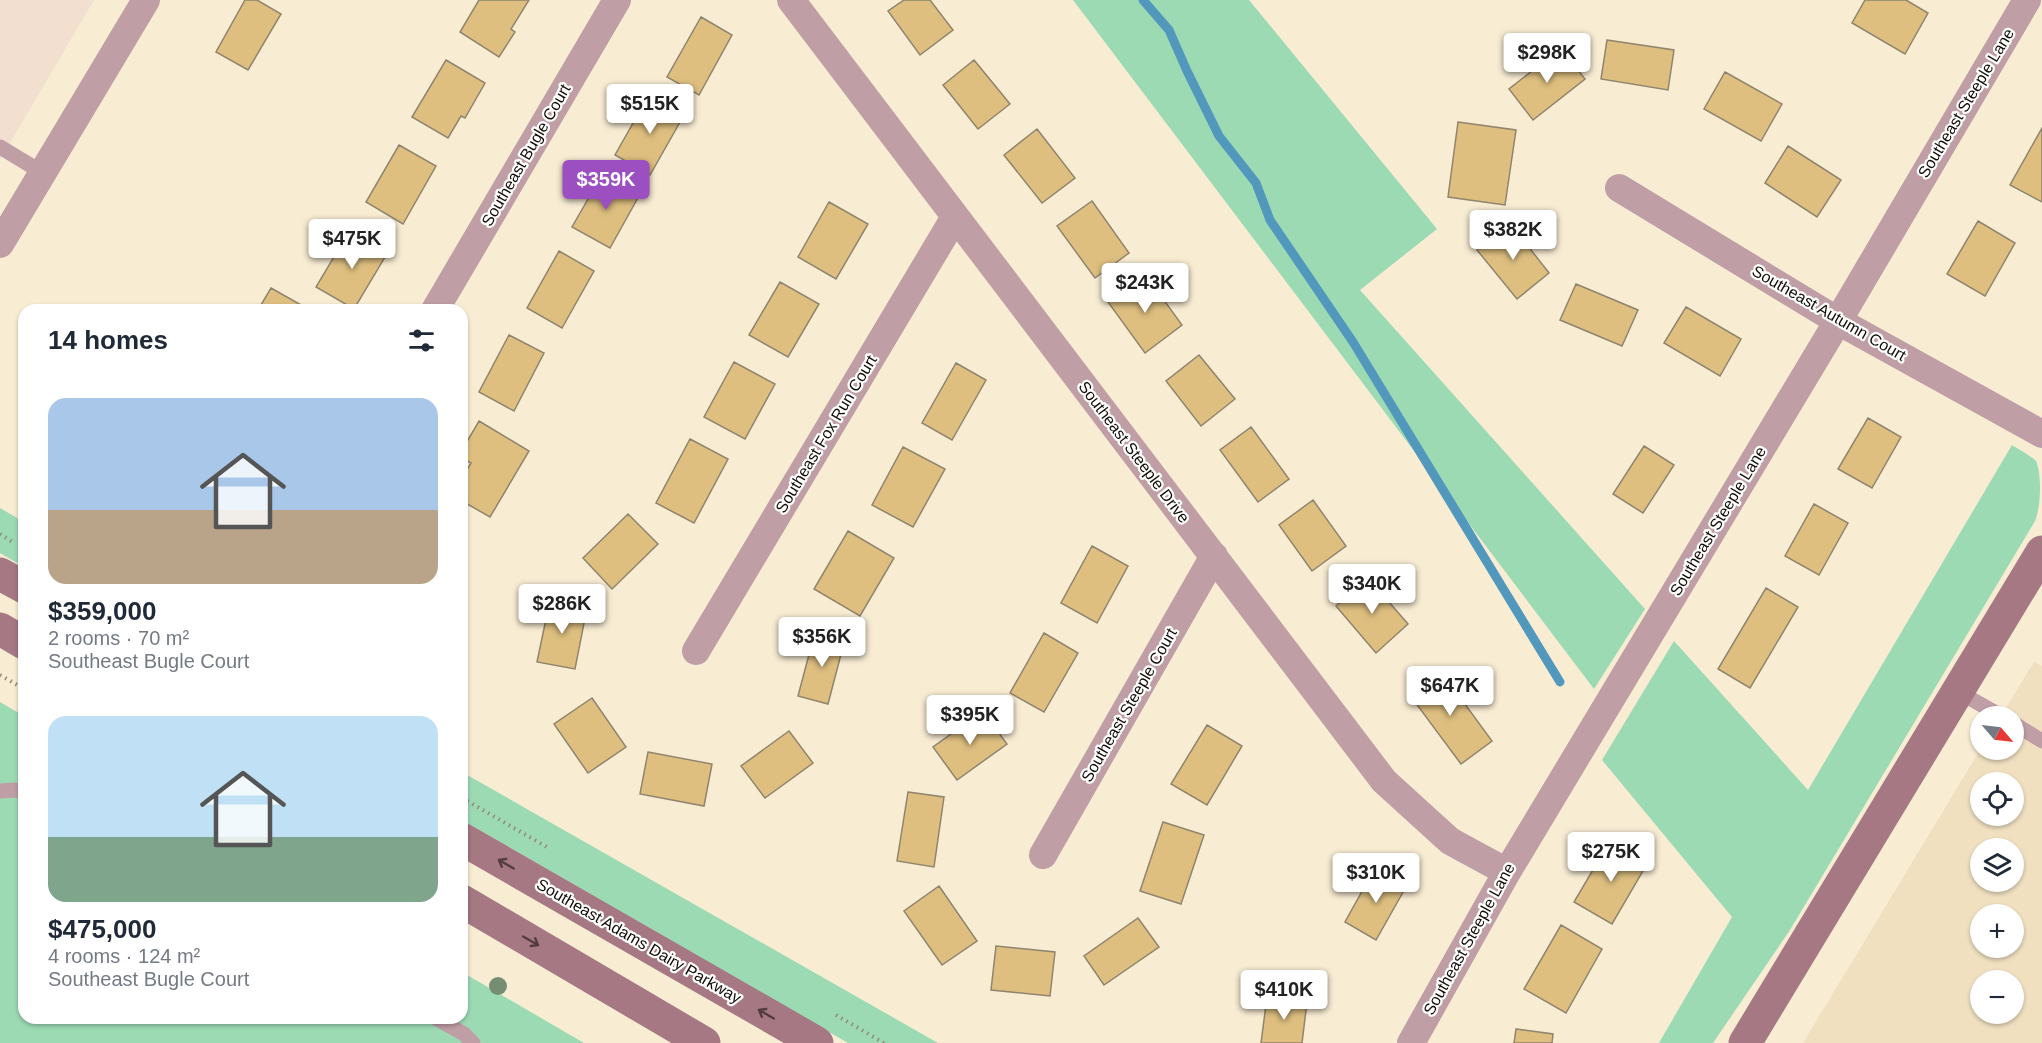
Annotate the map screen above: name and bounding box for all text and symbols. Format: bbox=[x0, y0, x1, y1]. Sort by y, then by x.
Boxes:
street label: Southeast Steeple Lane bbox=[1915, 25, 2017, 181]
pin: $298K bbox=[1505, 33, 1589, 84]
text: $298K bbox=[1518, 41, 1576, 63]
street label: Southeast Bugle Court bbox=[478, 81, 574, 229]
pin: $515K bbox=[608, 84, 692, 135]
text: $515K bbox=[621, 92, 679, 114]
pin: $359K bbox=[564, 160, 648, 211]
text: $359K bbox=[577, 168, 635, 190]
pin: $382K bbox=[1471, 210, 1555, 261]
text: $382K bbox=[1484, 218, 1542, 240]
pin: $475K bbox=[310, 219, 394, 270]
text: $475K bbox=[323, 227, 381, 249]
street label: Southeast Autumn Court bbox=[1749, 262, 1909, 364]
pin: $243K bbox=[1103, 263, 1187, 314]
text: $243K bbox=[1116, 271, 1174, 293]
icon: filters bbox=[405, 324, 438, 357]
text: 14 homes bbox=[48, 325, 168, 355]
street label: Southeast Fox Run Court bbox=[772, 352, 880, 516]
street label: Southeast Steeple Drive bbox=[1075, 378, 1193, 526]
icon: home bbox=[189, 437, 297, 545]
street label: Southeast Steeple Lane bbox=[1667, 443, 1769, 599]
pin: $340K bbox=[1330, 564, 1414, 615]
text: $340K bbox=[1343, 572, 1401, 594]
pin: $286K bbox=[520, 584, 604, 635]
text: $286K bbox=[533, 592, 591, 614]
text: $359,000 bbox=[48, 596, 156, 626]
pin: $356K bbox=[780, 617, 864, 668]
text: $356K bbox=[793, 625, 851, 647]
street label: Southeast Steeple Court bbox=[1078, 625, 1180, 785]
text: 2 rooms · 70 m² bbox=[48, 627, 189, 649]
text: Southeast Bugle Court bbox=[48, 650, 249, 672]
pin: $647K bbox=[1408, 666, 1492, 717]
text: $647K bbox=[1421, 674, 1479, 696]
pin: $395K bbox=[928, 695, 1012, 746]
text: $395K bbox=[941, 703, 999, 725]
north arrow bbox=[1970, 706, 2024, 760]
map controls bbox=[1970, 706, 2024, 1024]
icon: home bbox=[189, 755, 297, 863]
button: locate bbox=[1970, 772, 2024, 826]
pin: $275K bbox=[1569, 832, 1653, 883]
button: layers bbox=[1970, 838, 2024, 892]
text: $275K bbox=[1582, 840, 1640, 862]
pin: $310K bbox=[1334, 853, 1418, 904]
one-way arrow bbox=[498, 858, 515, 870]
street label: Southeast Steeple Lane bbox=[1420, 860, 1518, 1018]
text: $310K bbox=[1347, 861, 1405, 883]
street label: Southeast Adams Dairy Parkway bbox=[534, 875, 744, 1007]
button: + bbox=[1970, 904, 2024, 958]
text: $475,000 bbox=[48, 914, 156, 944]
one-way arrow bbox=[522, 936, 539, 948]
text: 4 rooms · 124 m² bbox=[48, 945, 200, 967]
text: Southeast Bugle Court bbox=[48, 968, 249, 990]
pin: $410K bbox=[1242, 970, 1326, 1021]
button: − bbox=[1970, 970, 2024, 1024]
text: $410K bbox=[1255, 978, 1313, 1000]
one-way arrow bbox=[758, 1008, 775, 1020]

